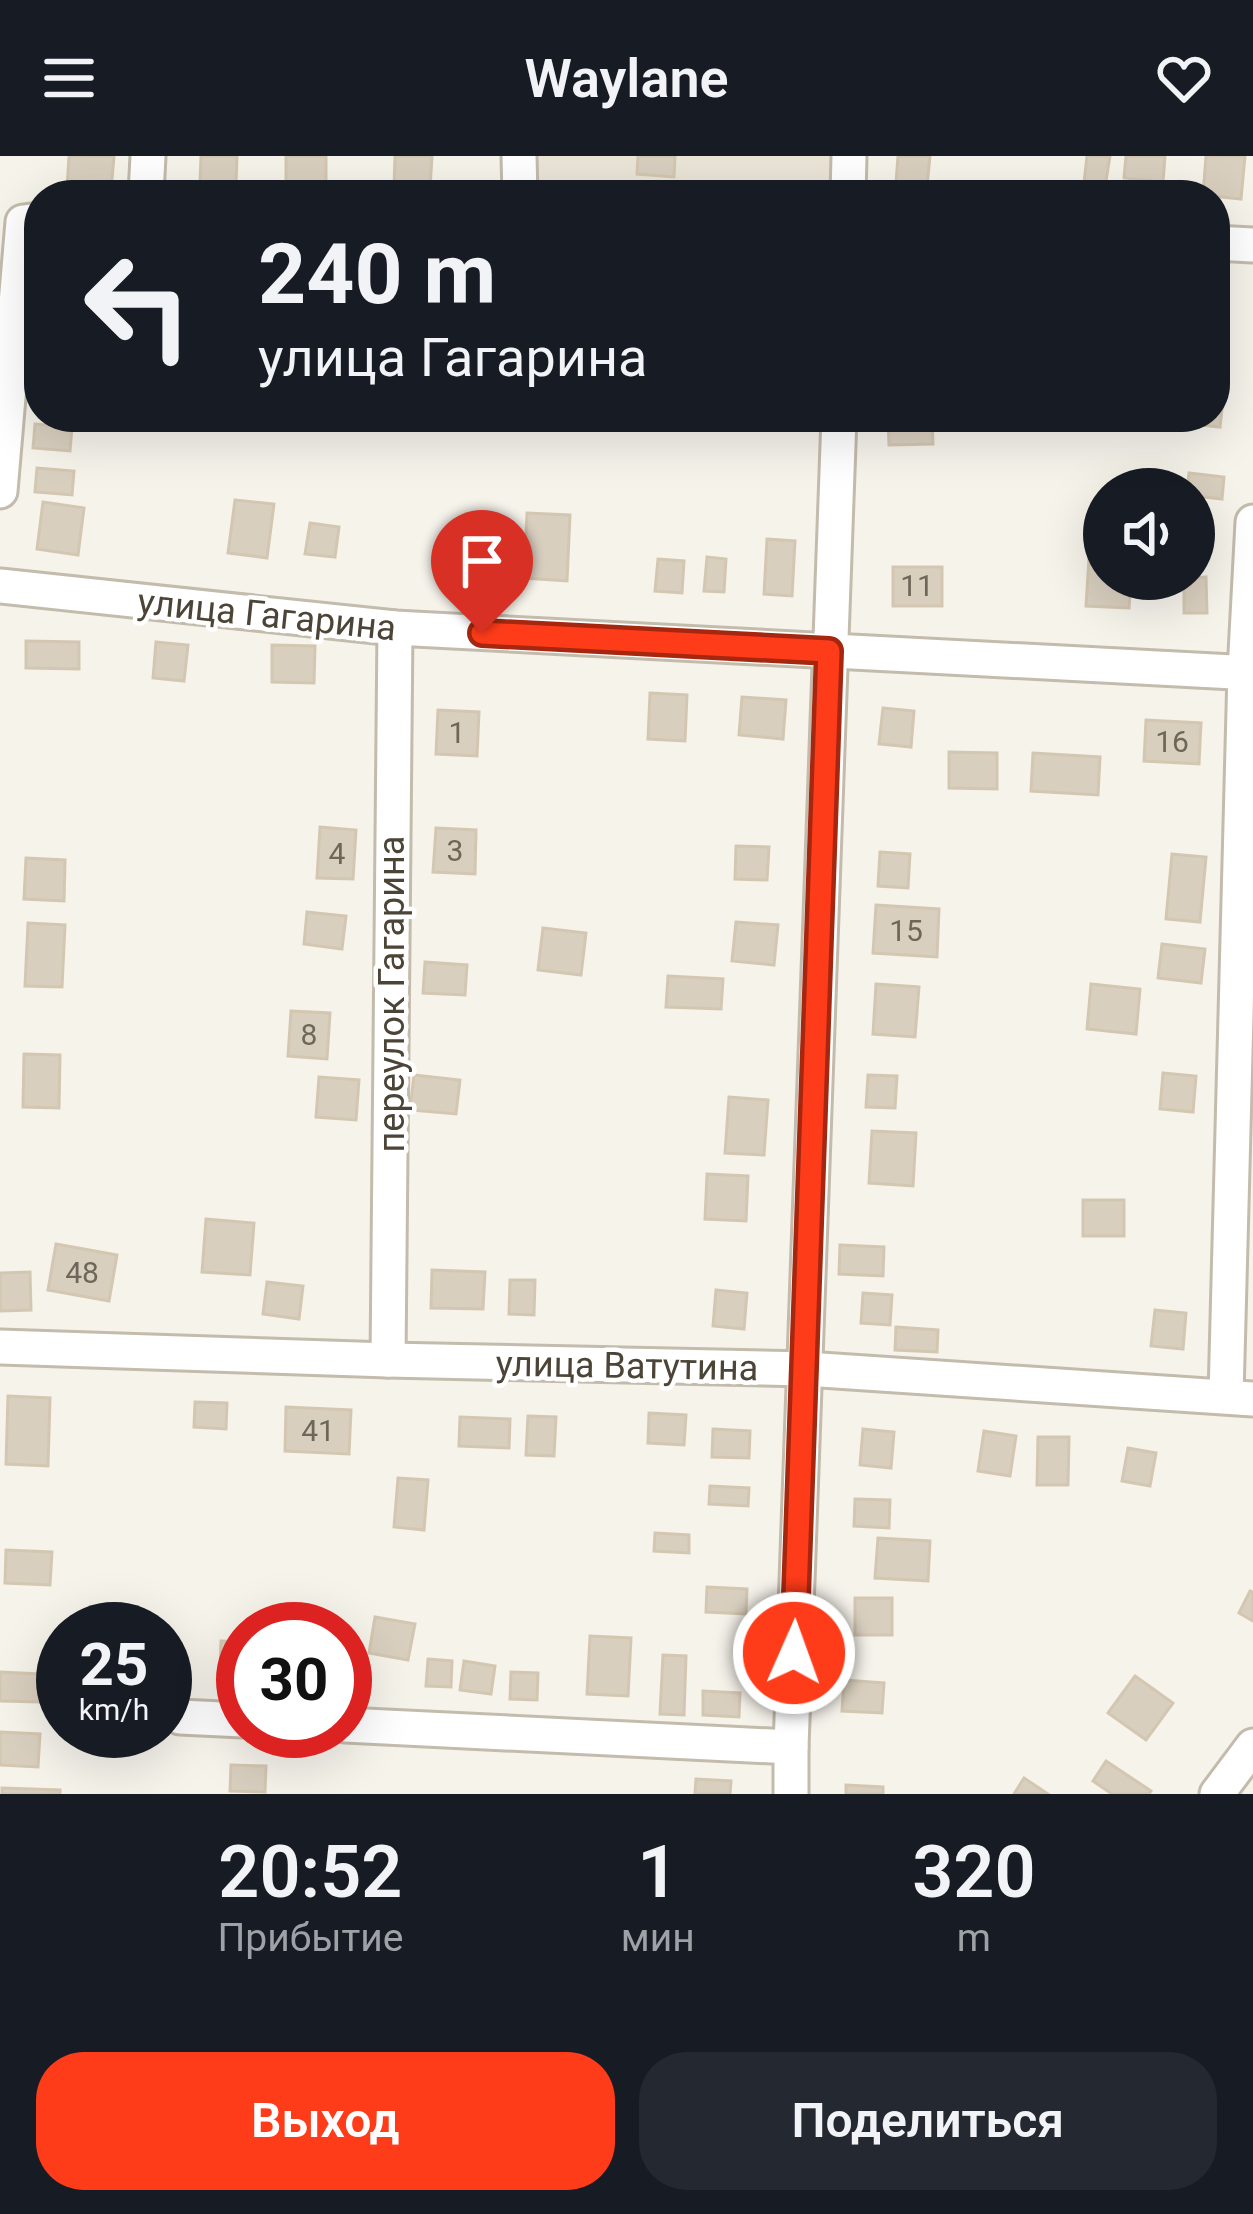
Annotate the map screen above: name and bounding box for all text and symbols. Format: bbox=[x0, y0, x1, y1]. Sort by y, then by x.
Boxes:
icon: menu bbox=[36, 45, 102, 111]
icon: heart bbox=[1151, 45, 1217, 111]
text: Waylane bbox=[524, 47, 729, 110]
text: 240 m bbox=[258, 225, 496, 324]
icon: left bbox=[60, 228, 216, 384]
text: улица Гагарина bbox=[258, 326, 648, 389]
map controls bbox=[1083, 468, 1215, 600]
button: sound bbox=[1083, 468, 1215, 600]
pin bbox=[431, 510, 533, 633]
icon: arrive bbox=[449, 528, 515, 594]
house number: 11 bbox=[900, 568, 934, 603]
street label: улица Гагарина bbox=[136, 581, 398, 649]
house number: 1 bbox=[449, 715, 465, 750]
house number: 16 bbox=[1155, 724, 1189, 759]
house number: 3 bbox=[447, 833, 463, 868]
house number: 4 bbox=[329, 836, 346, 871]
street label: переулок Гагарина bbox=[371, 836, 413, 1152]
house number: 15 bbox=[889, 913, 923, 948]
house number: 8 bbox=[301, 1017, 317, 1052]
house number: 48 bbox=[65, 1255, 99, 1290]
street label: улица Ватутина bbox=[495, 1343, 759, 1389]
house number: 41 bbox=[301, 1413, 335, 1448]
position arrow bbox=[731, 1590, 857, 1716]
speed limit sign: 30 bbox=[216, 1602, 372, 1758]
text: 25 bbox=[80, 1629, 148, 1700]
text: km/h bbox=[79, 1692, 149, 1727]
text: 20:52 bbox=[218, 1830, 403, 1915]
text: 1 bbox=[637, 1830, 678, 1915]
text: 320 bbox=[912, 1830, 1036, 1915]
text: Прибытие bbox=[217, 1915, 403, 1961]
text: мин bbox=[621, 1915, 695, 1961]
text: m bbox=[957, 1915, 991, 1961]
button: Выход bbox=[36, 2052, 615, 2190]
button: Поделиться bbox=[639, 2052, 1217, 2190]

